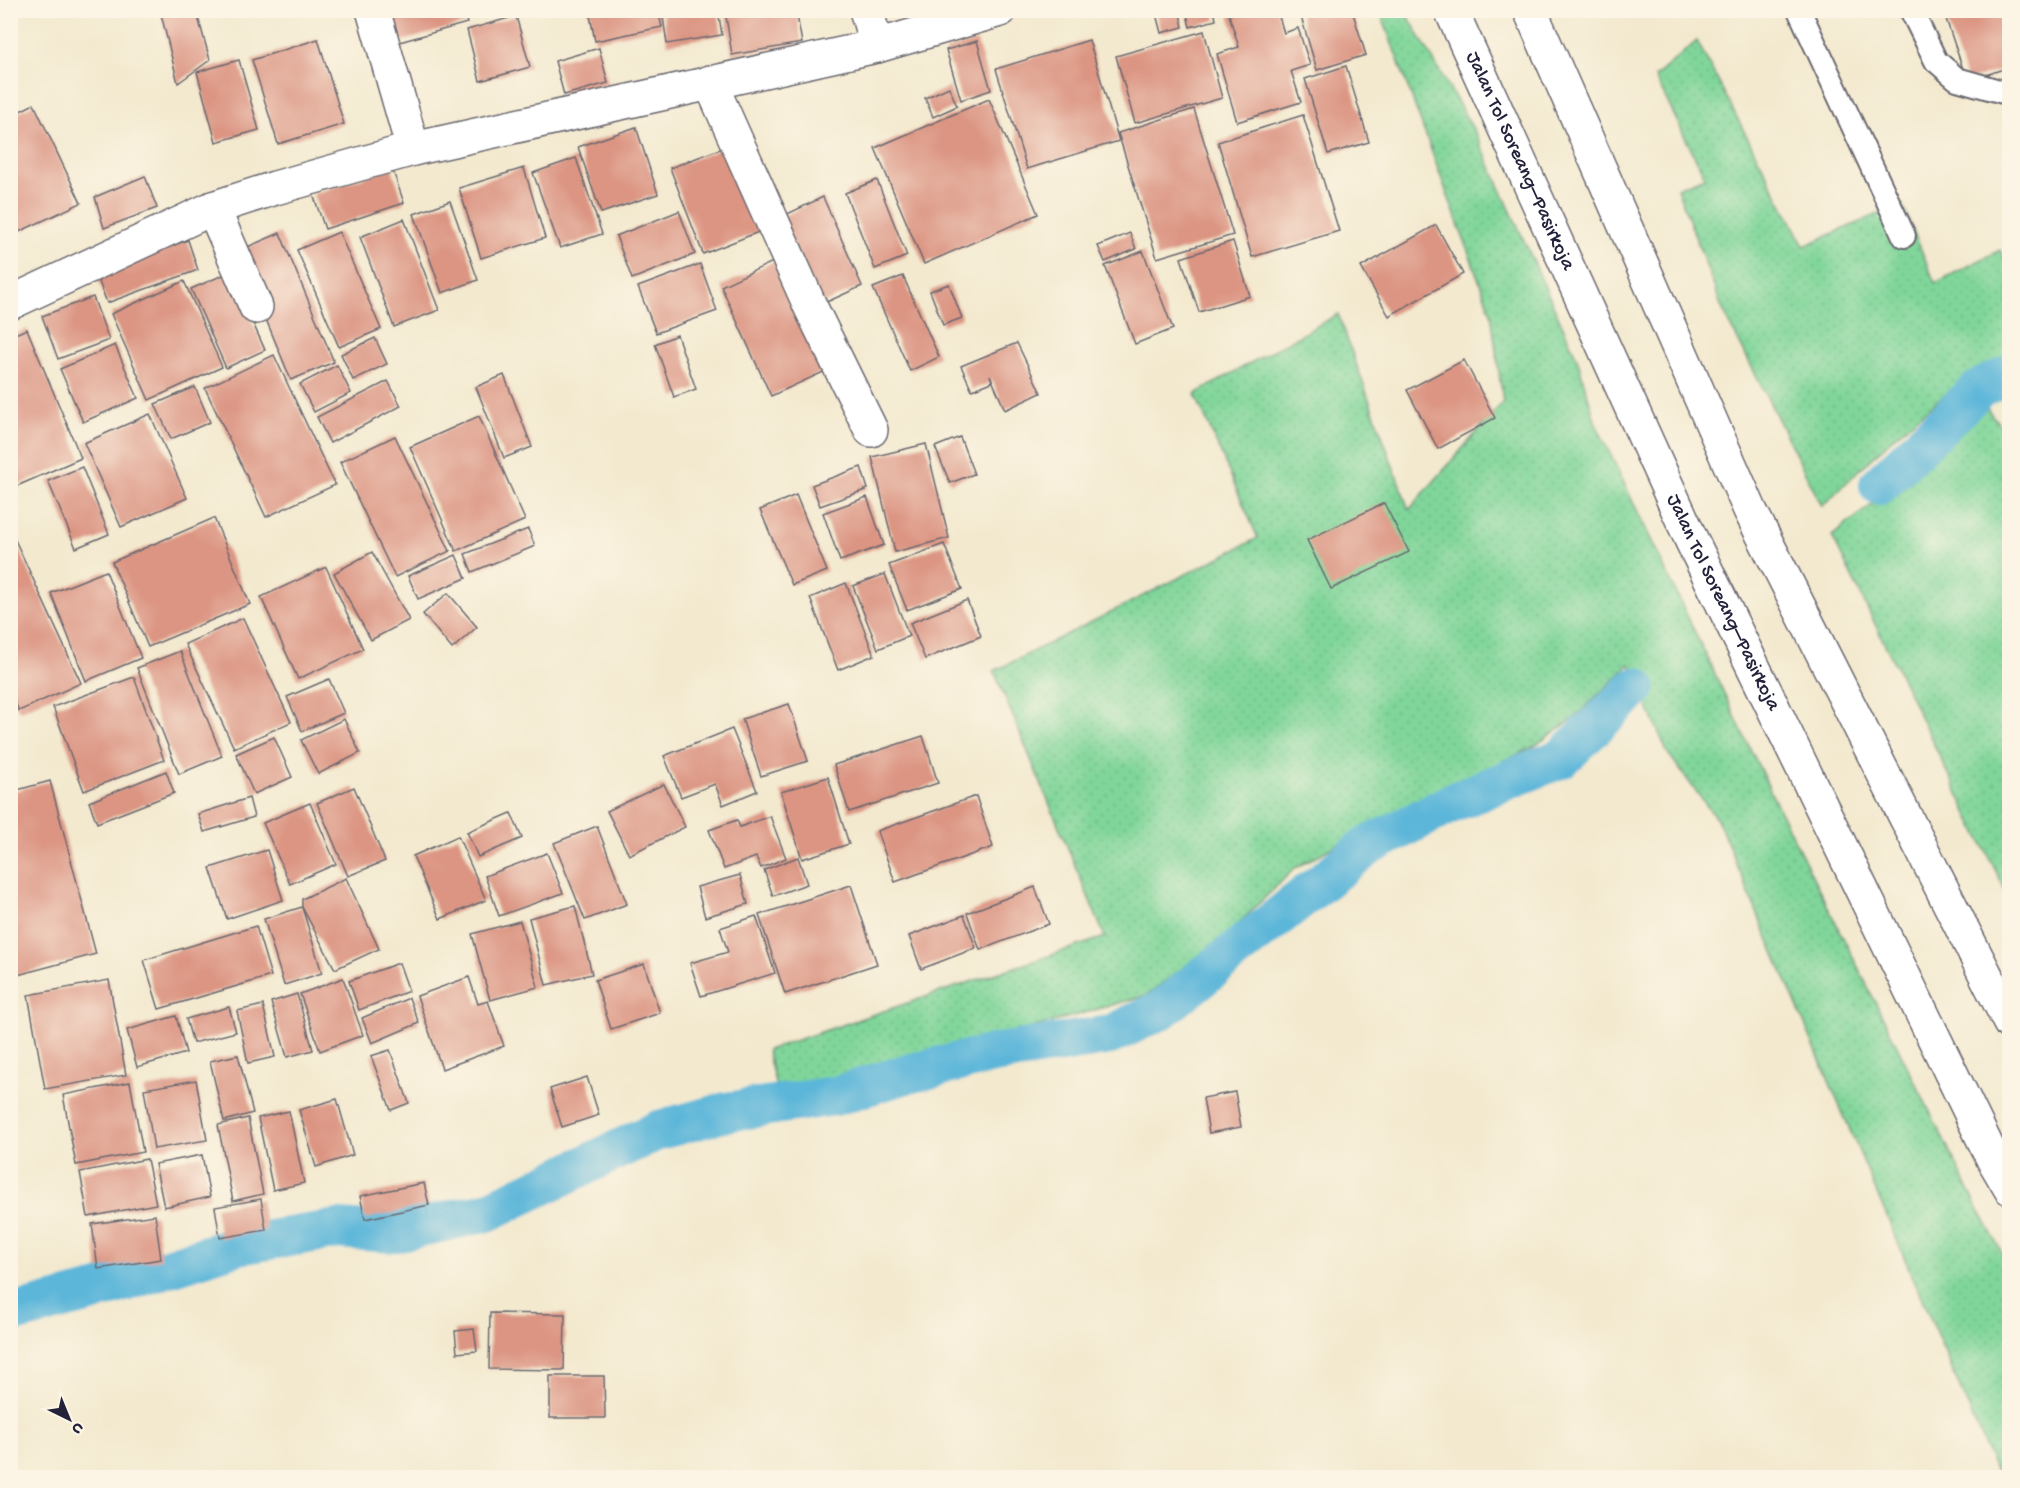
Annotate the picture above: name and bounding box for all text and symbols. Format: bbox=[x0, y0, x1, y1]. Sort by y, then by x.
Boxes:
street label: Jalan Tol Soreang–Pasirkoja bbox=[1460, 48, 1579, 275]
street label: Jalan Tol Soreang–Pasirkoja bbox=[1661, 491, 1785, 715]
north arrow bbox=[39, 1389, 99, 1449]
text: U bbox=[66, 1417, 87, 1438]

